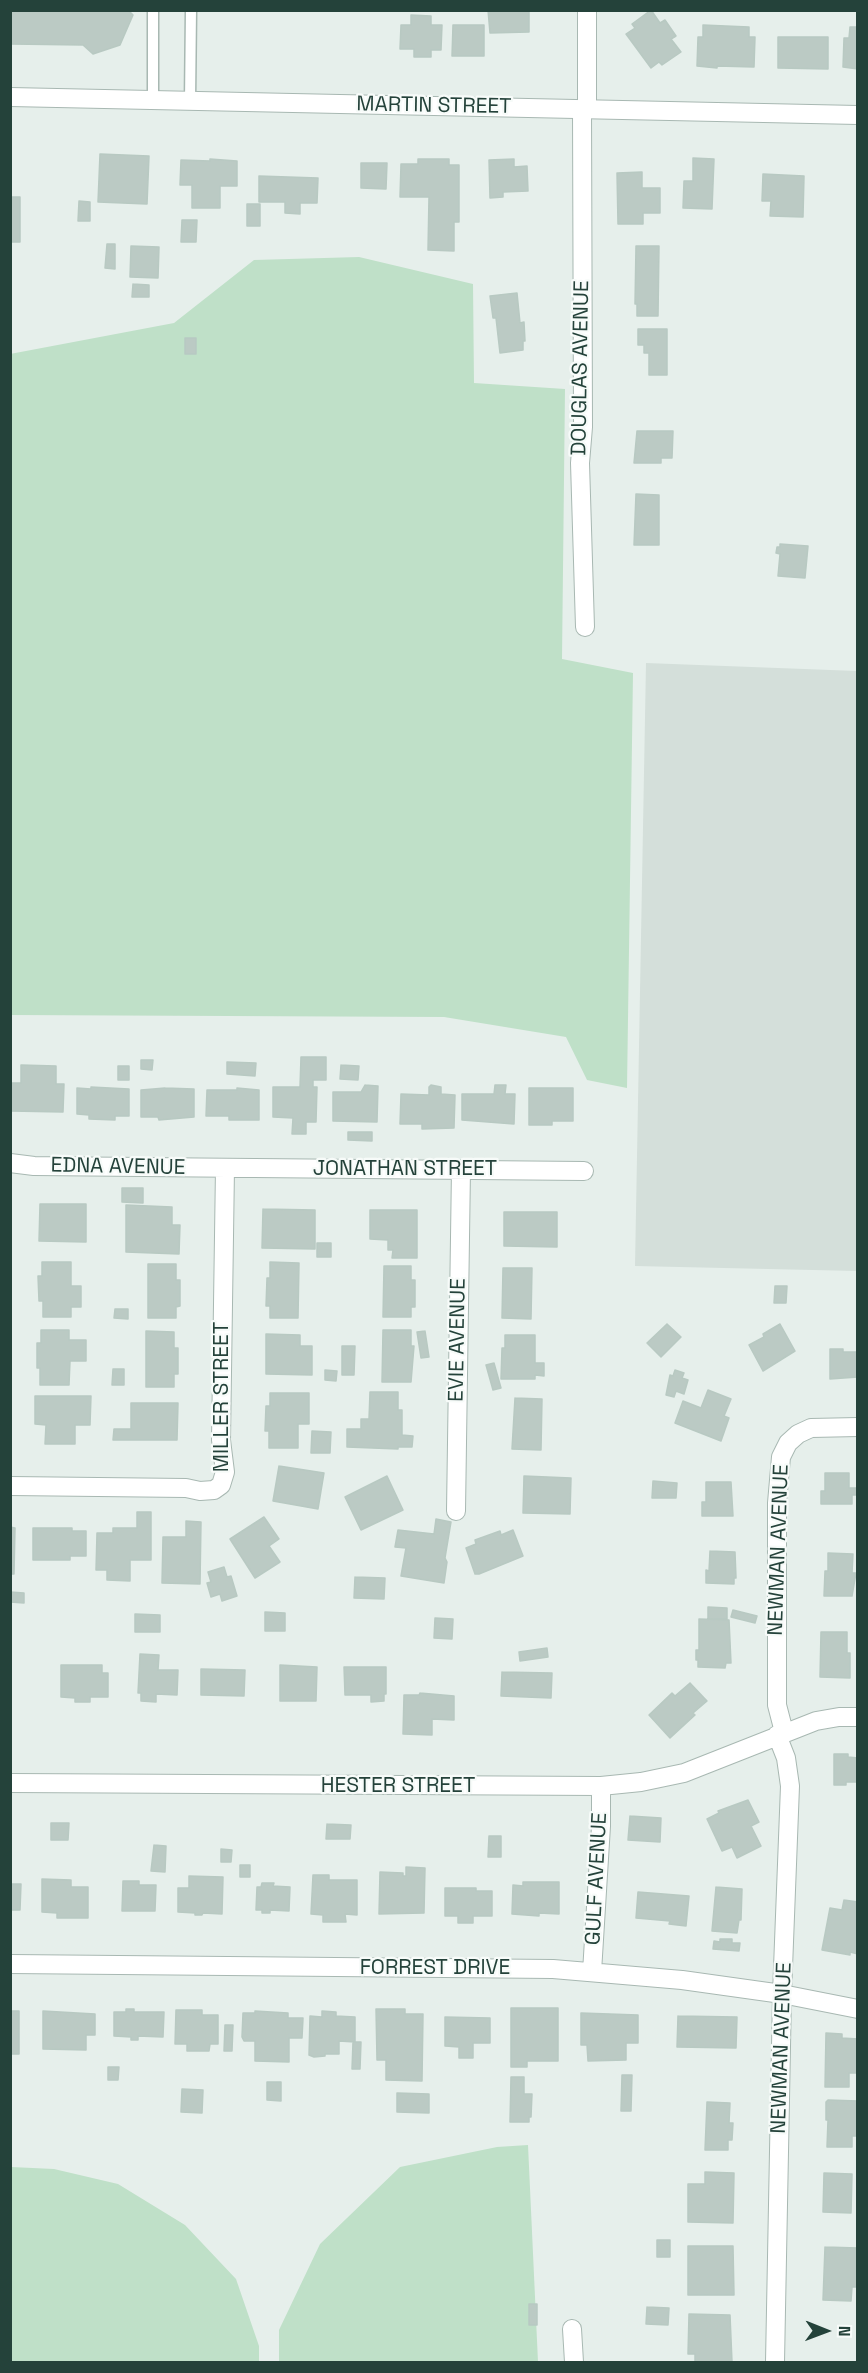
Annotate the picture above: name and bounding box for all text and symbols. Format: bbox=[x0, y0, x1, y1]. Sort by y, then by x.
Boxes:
street label: MARTIN STREET bbox=[356, 92, 512, 120]
street label: DOUGLAS AVENUE bbox=[567, 280, 595, 456]
street label: EDNA AVENUE bbox=[50, 1153, 186, 1181]
street label: JONATHAN STREET bbox=[313, 1156, 497, 1182]
street label: EVIE AVENUE bbox=[444, 1278, 472, 1402]
street label: MILLER STREET bbox=[209, 1322, 235, 1472]
street label: NEWMAN AVENUE bbox=[763, 1464, 795, 1636]
street label: HESTER STREET bbox=[321, 1773, 475, 1799]
street label: GULF AVENUE bbox=[581, 1812, 613, 1946]
street label: FORREST DRIVE bbox=[360, 1955, 510, 1981]
street label: NEWMAN AVENUE bbox=[766, 1962, 798, 2134]
north arrow bbox=[796, 2301, 856, 2361]
text: N bbox=[834, 2326, 855, 2337]

